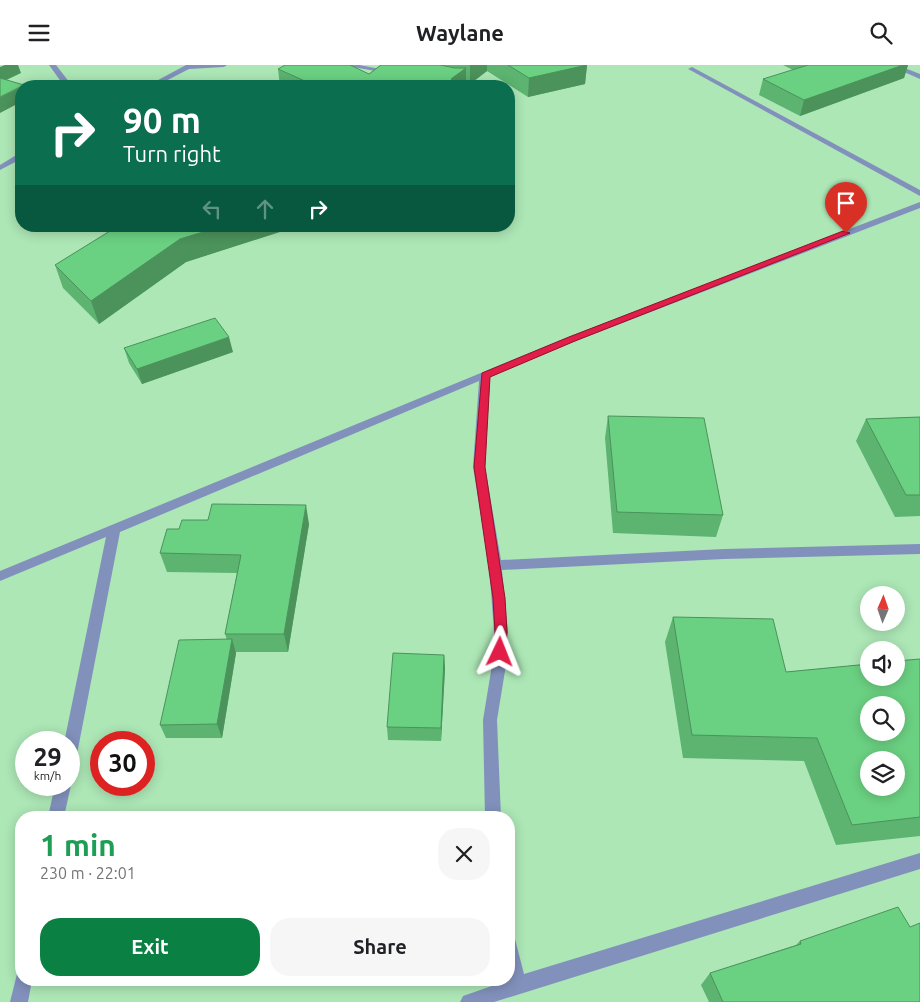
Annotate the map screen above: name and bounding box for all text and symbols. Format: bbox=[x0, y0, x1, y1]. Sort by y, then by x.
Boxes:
icon: menu bbox=[25, 19, 53, 47]
icon: search bbox=[867, 19, 895, 47]
text: Waylane bbox=[416, 20, 504, 45]
icon: right bbox=[40, 100, 105, 165]
text: 90 m bbox=[123, 100, 201, 140]
text: Turn right bbox=[123, 141, 221, 166]
pin bbox=[825, 182, 867, 233]
icon: arrive bbox=[832, 189, 860, 217]
icon: left bbox=[198, 195, 226, 223]
icon: ahead bbox=[251, 195, 279, 223]
icon: right bbox=[304, 195, 332, 223]
north arrow bbox=[860, 586, 905, 631]
map controls bbox=[860, 586, 905, 796]
position arrow bbox=[473, 625, 525, 677]
button: sound bbox=[860, 641, 905, 686]
button: search bbox=[860, 696, 905, 741]
speed limit sign: 30 bbox=[90, 731, 155, 796]
text: 29 bbox=[33, 743, 62, 771]
button: layers bbox=[860, 751, 905, 796]
text: km/h bbox=[34, 769, 61, 782]
text: 1 min bbox=[40, 828, 116, 862]
button: close bbox=[438, 828, 490, 880]
text: 230 m · 22:01 bbox=[40, 864, 136, 882]
button: Exit bbox=[40, 918, 260, 976]
button: Share bbox=[270, 918, 490, 976]

